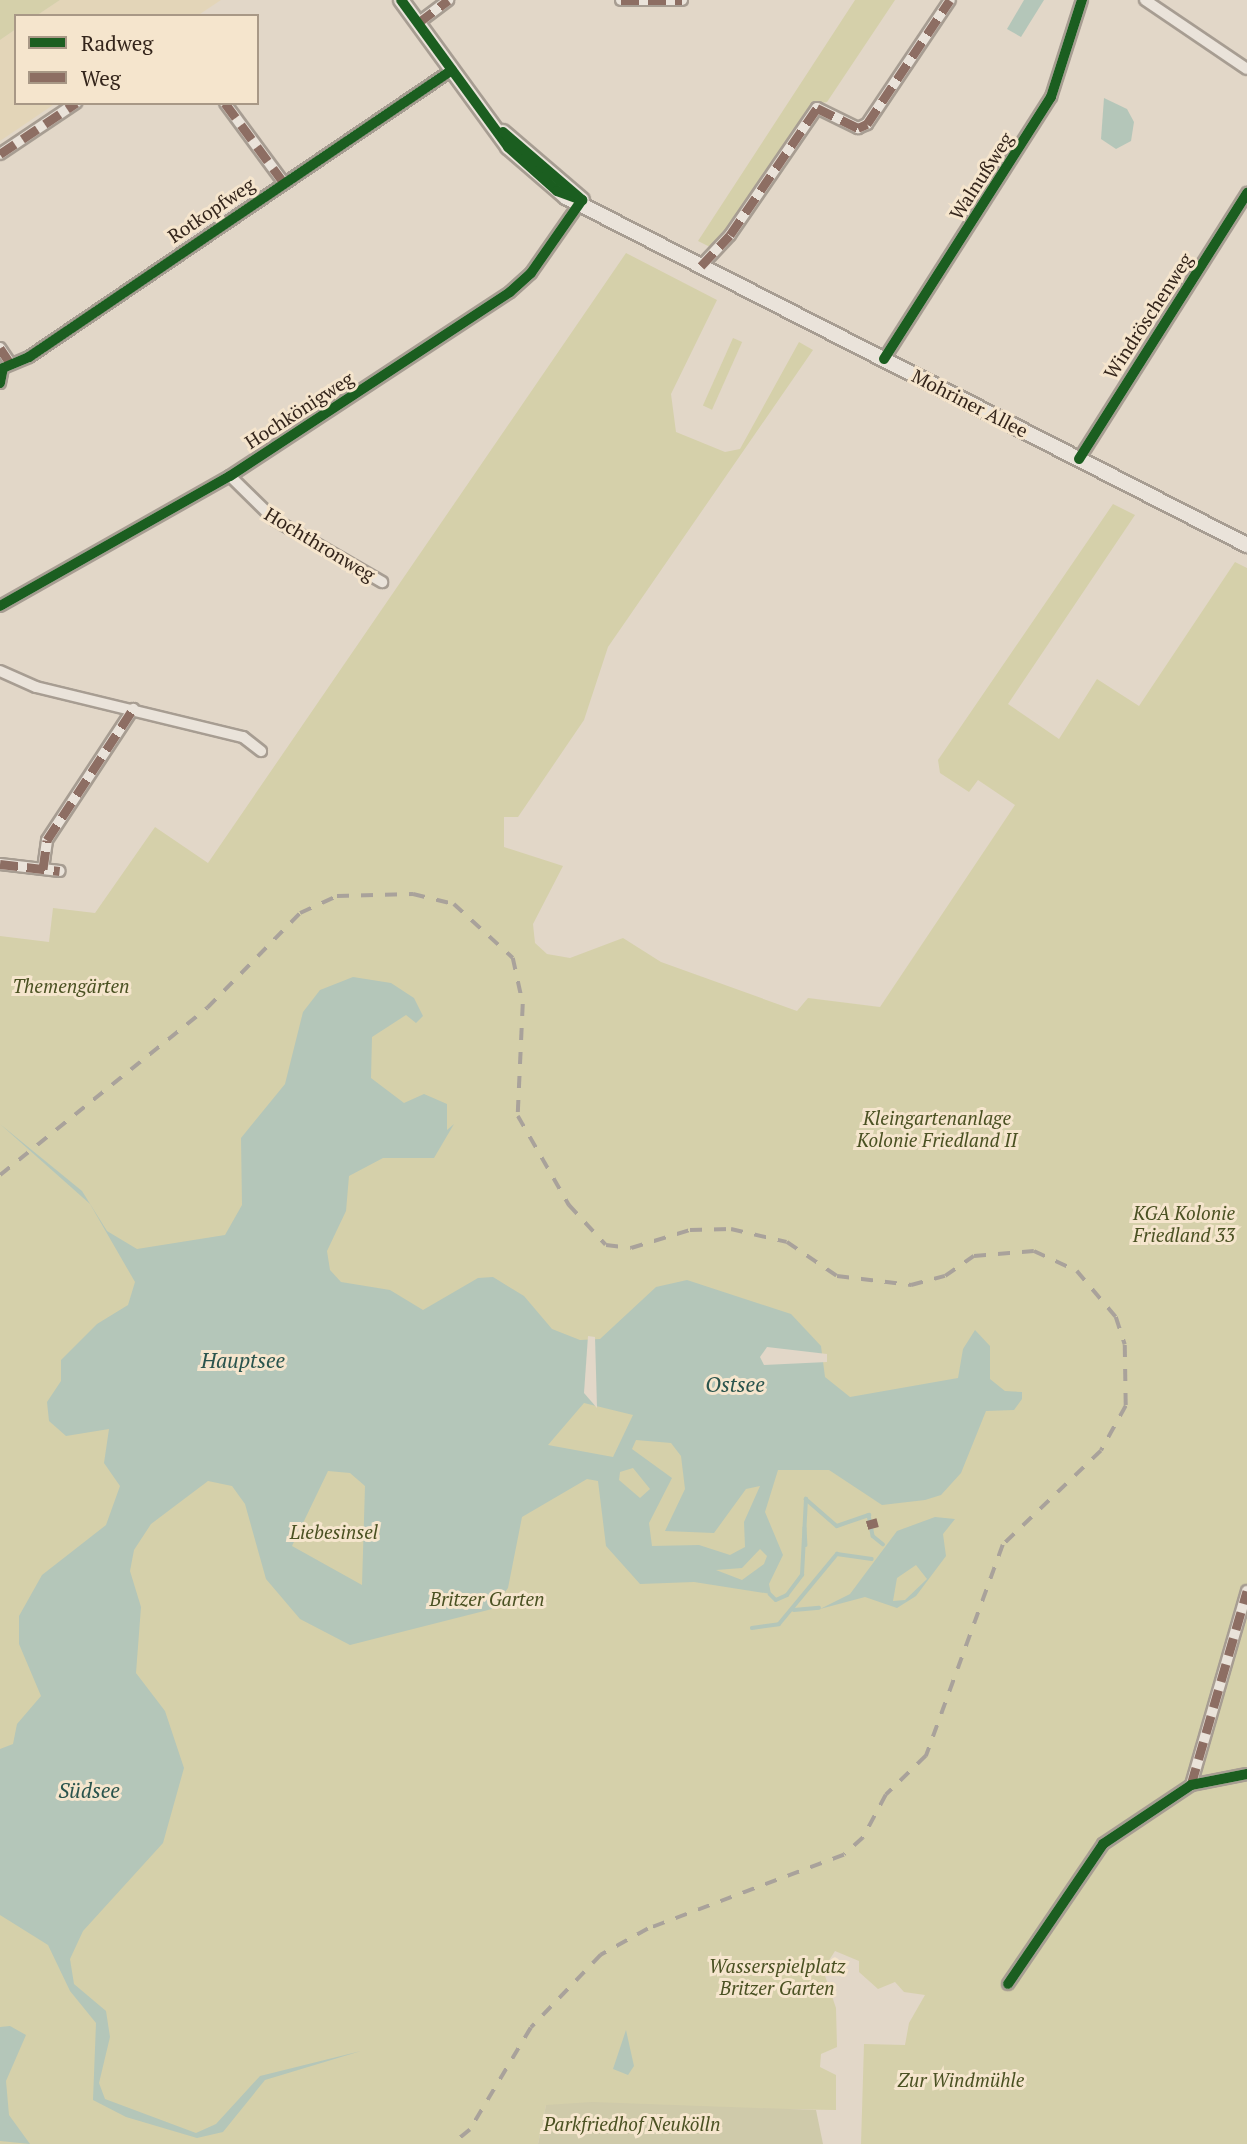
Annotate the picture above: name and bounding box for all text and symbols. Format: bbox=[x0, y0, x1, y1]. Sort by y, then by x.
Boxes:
legend bbox=[14, 14, 259, 105]
text: Radweg bbox=[81, 29, 153, 57]
text: Weg bbox=[81, 64, 121, 92]
street label: Walnußweg bbox=[944, 128, 1018, 224]
street label: Rotkopfweg bbox=[163, 173, 259, 247]
street label: Windröschenweg bbox=[1099, 249, 1197, 383]
street label: Mohriner Allee bbox=[908, 364, 1032, 442]
street label: Hochkönigweg bbox=[241, 367, 357, 453]
street label: Hochthronweg bbox=[261, 502, 379, 586]
park label: Themengärten bbox=[12, 975, 130, 997]
park label: Kleingartenanlage Kolonie Friedland II bbox=[857, 1107, 1017, 1151]
park label: KGA Kolonie Friedland 33 bbox=[1133, 1202, 1235, 1246]
water label: Hauptsee bbox=[201, 1347, 285, 1373]
water label: Ostsee bbox=[705, 1371, 765, 1397]
park label: Liebesinsel bbox=[290, 1521, 378, 1543]
park label: Britzer Garten bbox=[429, 1588, 545, 1610]
water label: Südsee bbox=[58, 1777, 120, 1803]
park label: Wasserspielplatz Britzer Garten bbox=[709, 1955, 845, 1999]
park label: Zur Windmühle bbox=[898, 2069, 1024, 2091]
park label: Parkfriedhof Neukölln bbox=[543, 2113, 721, 2135]

